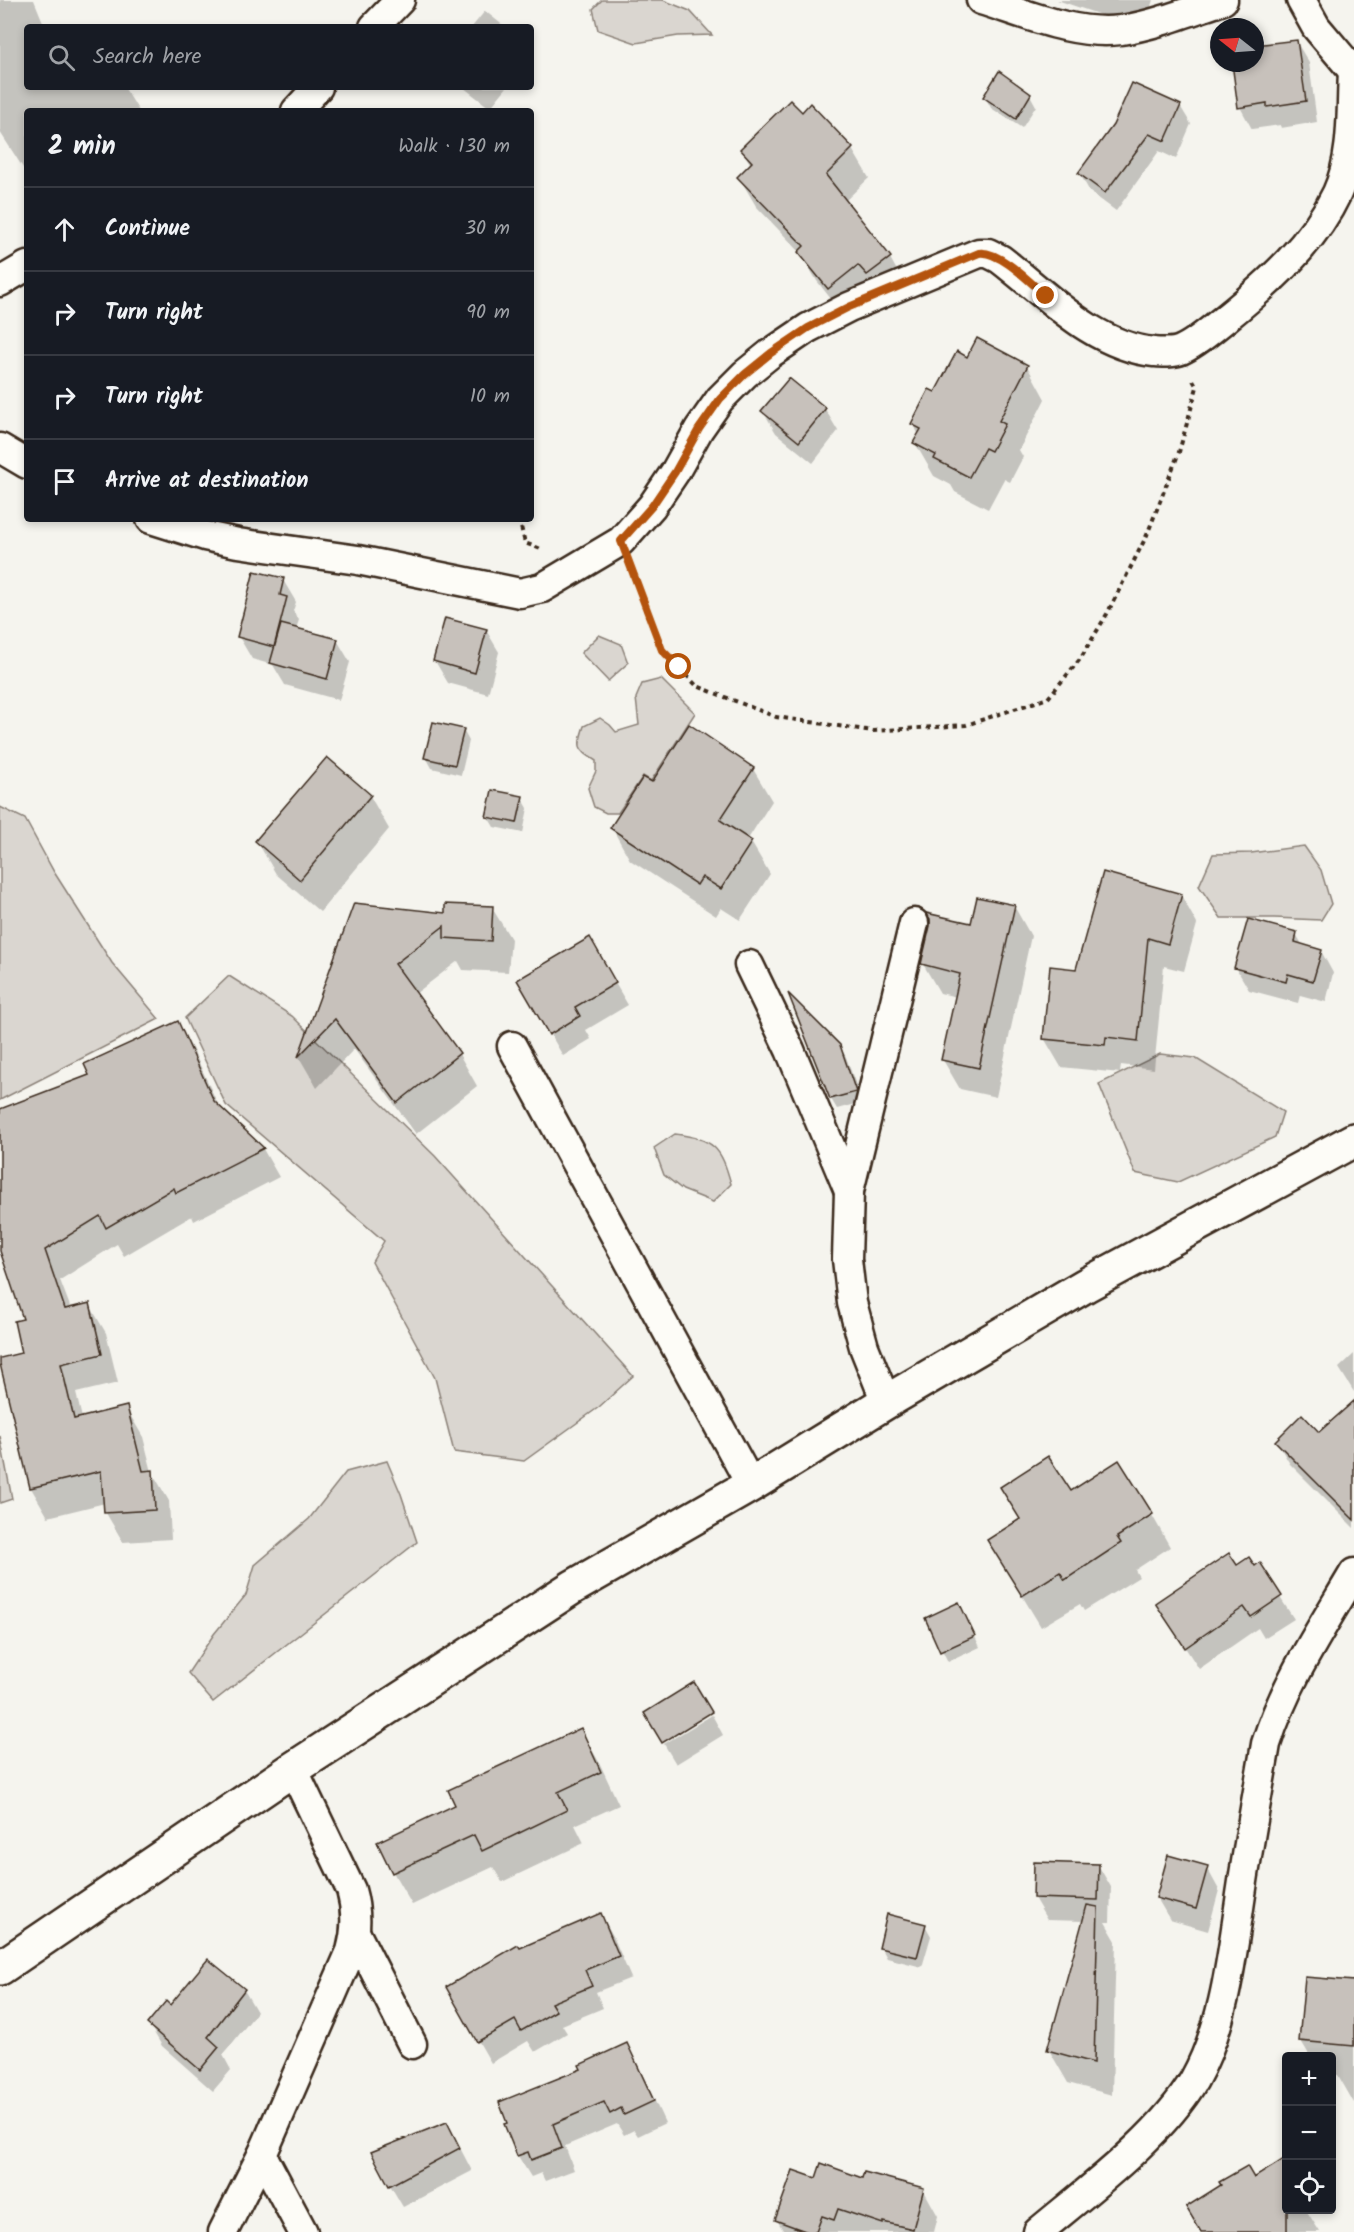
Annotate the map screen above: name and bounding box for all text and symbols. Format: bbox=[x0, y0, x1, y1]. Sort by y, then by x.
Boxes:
north arrow bbox=[1210, 18, 1264, 72]
search box bbox=[24, 24, 534, 90]
text: Search here bbox=[93, 40, 201, 75]
icon: search bbox=[45, 41, 78, 74]
text: 2 min bbox=[48, 126, 116, 168]
text: Walk · 130 m bbox=[398, 131, 510, 163]
text: Continue bbox=[105, 212, 190, 247]
icon: ahead bbox=[48, 213, 81, 246]
text: 30 m bbox=[465, 213, 510, 245]
route end bbox=[1032, 282, 1058, 308]
text: Turn right bbox=[105, 296, 203, 331]
icon: right bbox=[48, 297, 81, 330]
text: 90 m bbox=[466, 297, 510, 329]
text: Turn right bbox=[105, 380, 203, 415]
icon: right bbox=[48, 381, 81, 414]
text: 10 m bbox=[470, 381, 510, 413]
text: Arrive at destination bbox=[105, 464, 308, 499]
icon: arrive bbox=[48, 465, 81, 498]
route start bbox=[665, 653, 691, 679]
map controls bbox=[1282, 2052, 1336, 2214]
button: + bbox=[1282, 2052, 1336, 2106]
button: − bbox=[1282, 2106, 1336, 2160]
button: locate bbox=[1282, 2160, 1336, 2214]

